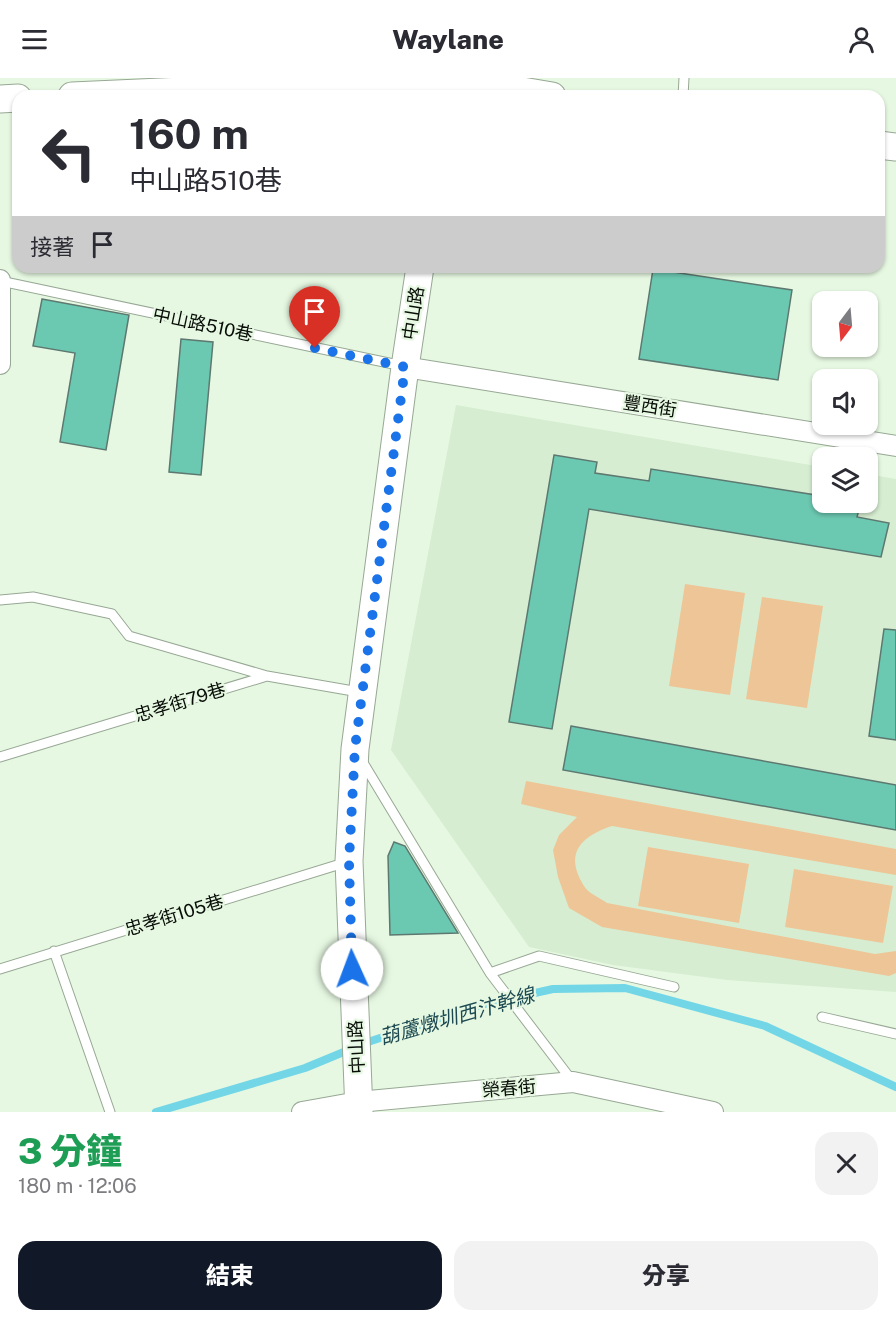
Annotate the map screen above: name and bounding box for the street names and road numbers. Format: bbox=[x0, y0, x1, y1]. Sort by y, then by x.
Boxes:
street label: 中山路 bbox=[398, 285, 428, 341]
street label: 中山路510巷 bbox=[151, 303, 255, 345]
street label: 豐西街 bbox=[622, 391, 678, 421]
street label: 忠孝街79巷 bbox=[132, 678, 228, 726]
street label: 忠孝街105巷 bbox=[122, 890, 226, 940]
street label: 中山路 bbox=[344, 1019, 368, 1075]
street label: 榮春街 bbox=[481, 1075, 537, 1101]

